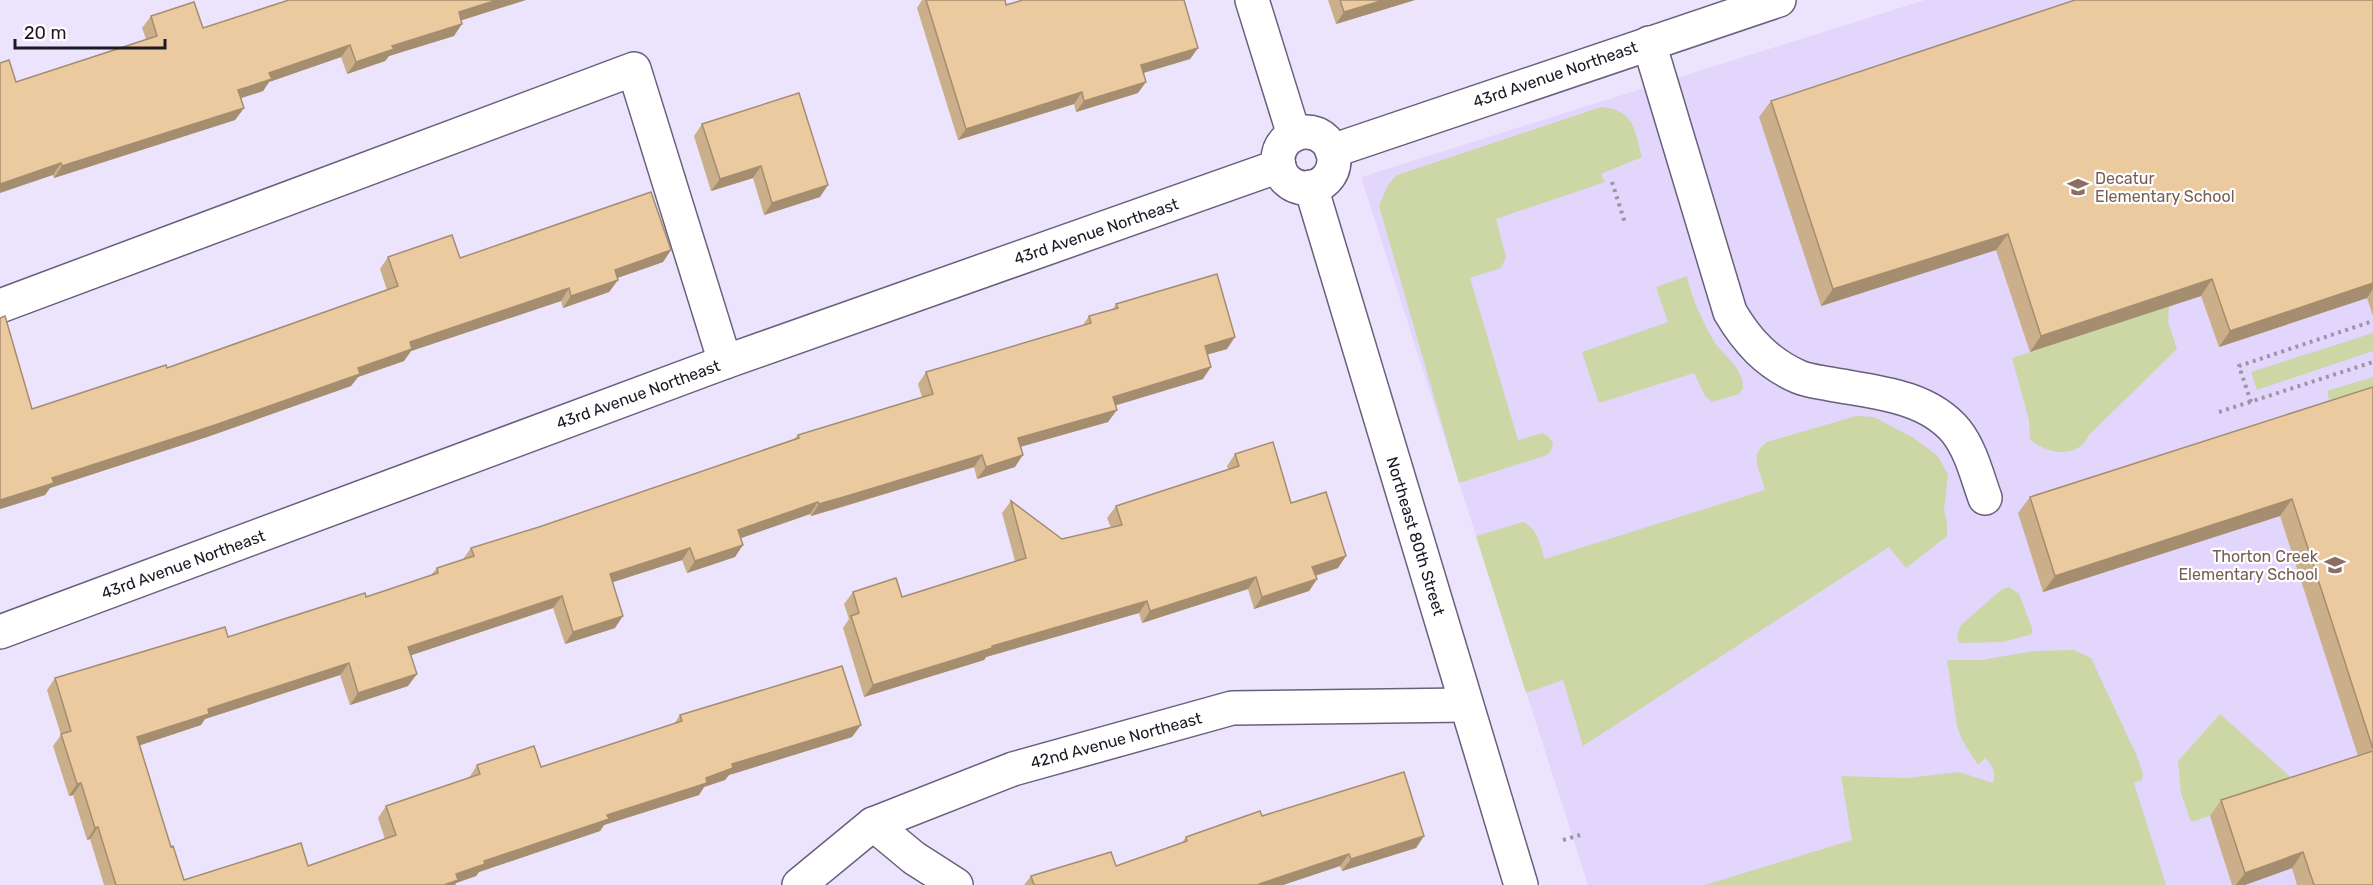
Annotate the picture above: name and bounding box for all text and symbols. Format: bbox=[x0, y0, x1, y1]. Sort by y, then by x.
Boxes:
scale bar bbox=[15, 12, 165, 50]
text: 20 m bbox=[24, 22, 66, 44]
street label: 43rd Avenue Northeast bbox=[1470, 37, 1640, 112]
place label: Decatur Elementary School bbox=[2095, 169, 2235, 206]
school or university icon: Decatur Elementary School bbox=[2066, 175, 2090, 199]
street label: 43rd Avenue Northeast bbox=[1011, 194, 1181, 269]
street label: 43rd Avenue Northeast bbox=[554, 356, 723, 433]
street label: Northeast 80th Street bbox=[1382, 454, 1449, 618]
street label: 43rd Avenue Northeast bbox=[99, 526, 268, 603]
place label: Thorton Creek Elementary School bbox=[2178, 547, 2319, 584]
school or university icon: Thorton Creek Elementary School bbox=[2323, 553, 2347, 577]
street label: 42nd Avenue Northeast bbox=[1028, 708, 1204, 773]

